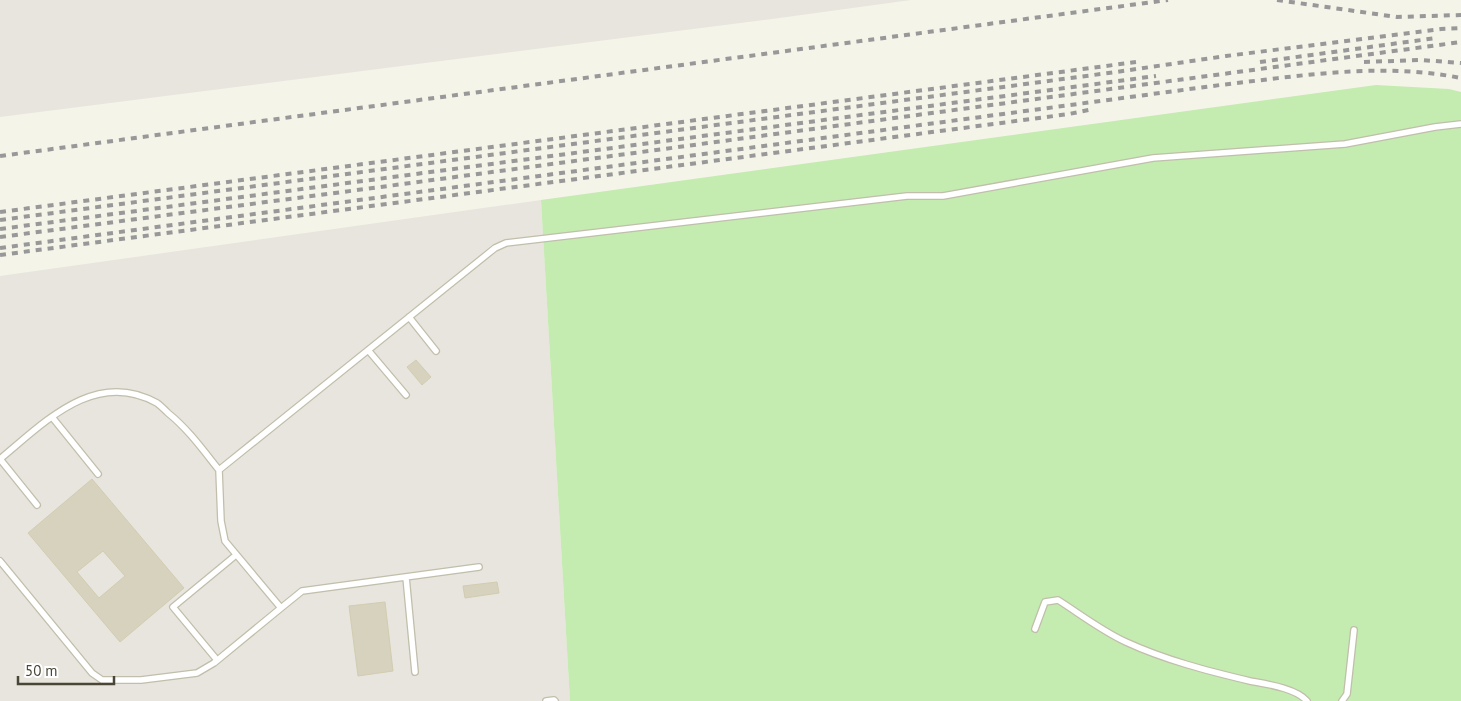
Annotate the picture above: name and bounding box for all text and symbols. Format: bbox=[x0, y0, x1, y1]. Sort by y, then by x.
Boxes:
scale bar bbox=[18, 654, 114, 686]
text: 50 m bbox=[25, 661, 58, 680]

